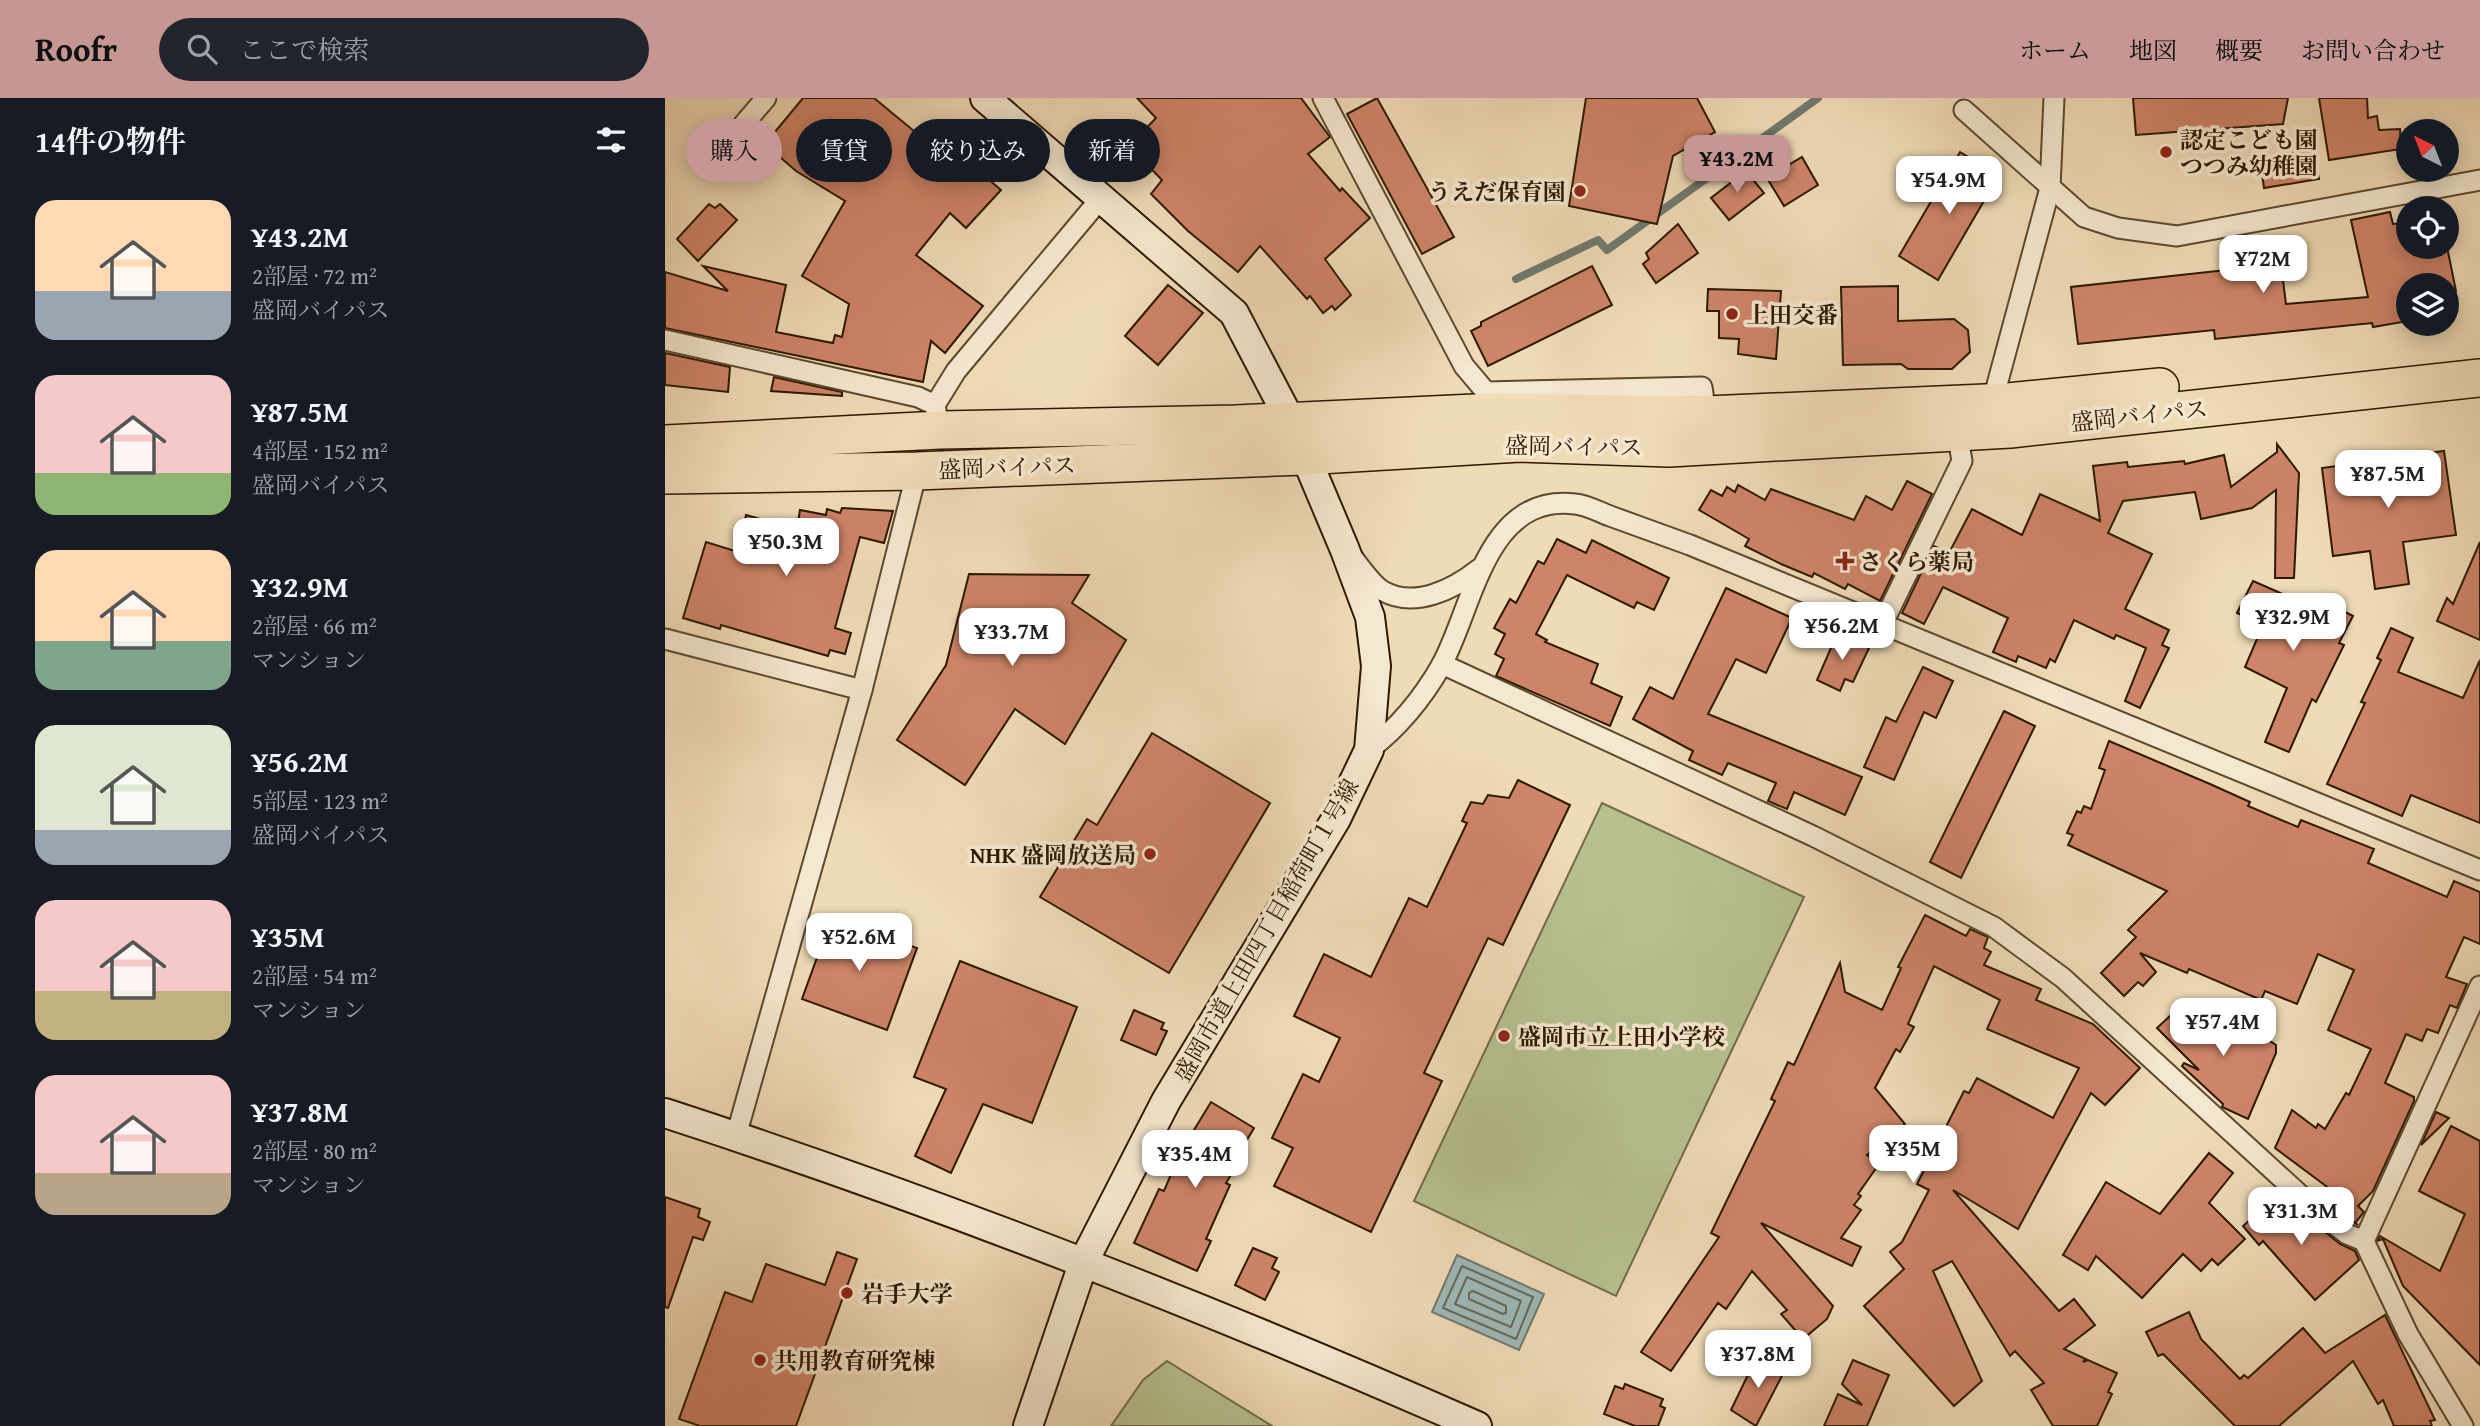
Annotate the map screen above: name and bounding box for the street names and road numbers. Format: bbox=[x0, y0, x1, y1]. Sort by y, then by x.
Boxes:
street label: 盛岡バイパス bbox=[2069, 391, 2209, 439]
street label: 盛岡バイパス bbox=[1505, 428, 1643, 464]
street label: 盛岡バイパス bbox=[938, 448, 1076, 486]
street label: 盛岡市道上田四丁目稲荷町１号線 bbox=[1165, 772, 1367, 1088]

